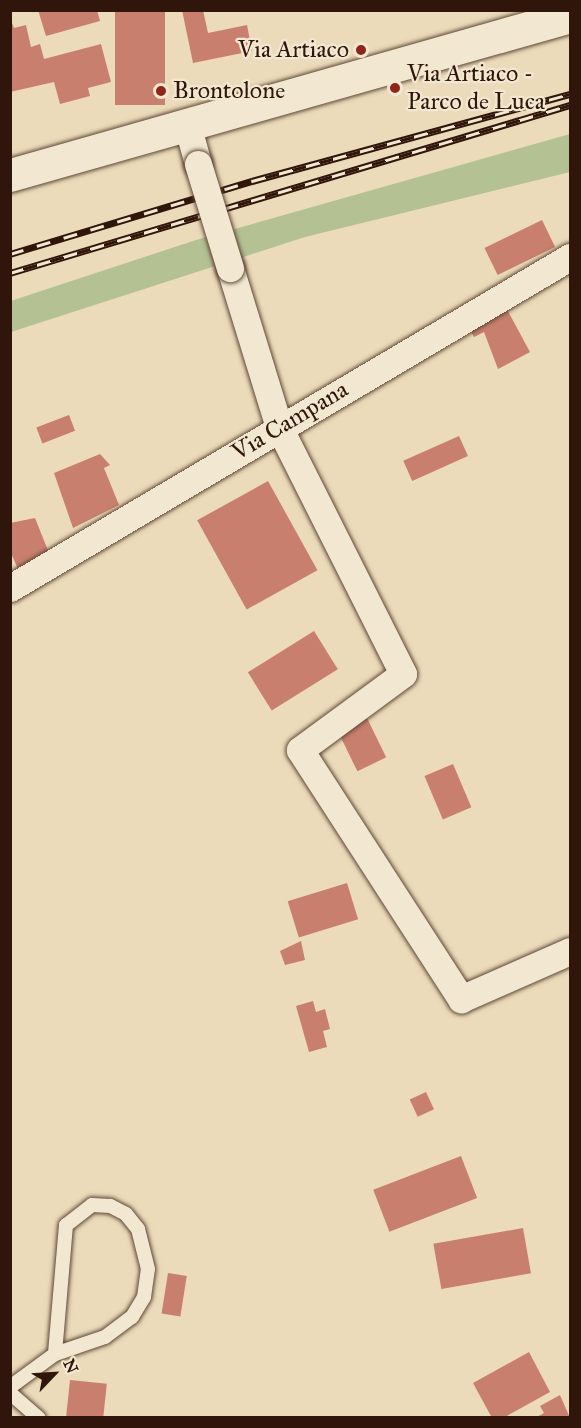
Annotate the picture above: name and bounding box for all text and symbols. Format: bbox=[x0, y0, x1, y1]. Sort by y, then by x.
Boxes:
place label: Via Artiaco bbox=[238, 36, 349, 64]
marker: Via Artiaco bbox=[354, 43, 368, 57]
place label: Via Artiaco - Parco de Luca bbox=[407, 60, 545, 116]
place label: Brontolone bbox=[173, 77, 285, 105]
marker: Via Artiaco - Parco de Luca bbox=[388, 81, 402, 95]
marker: Brontolone bbox=[154, 84, 168, 98]
street label: Via Campana bbox=[227, 375, 353, 467]
north arrow bbox=[24, 1344, 84, 1404]
text: N bbox=[59, 1356, 82, 1376]

